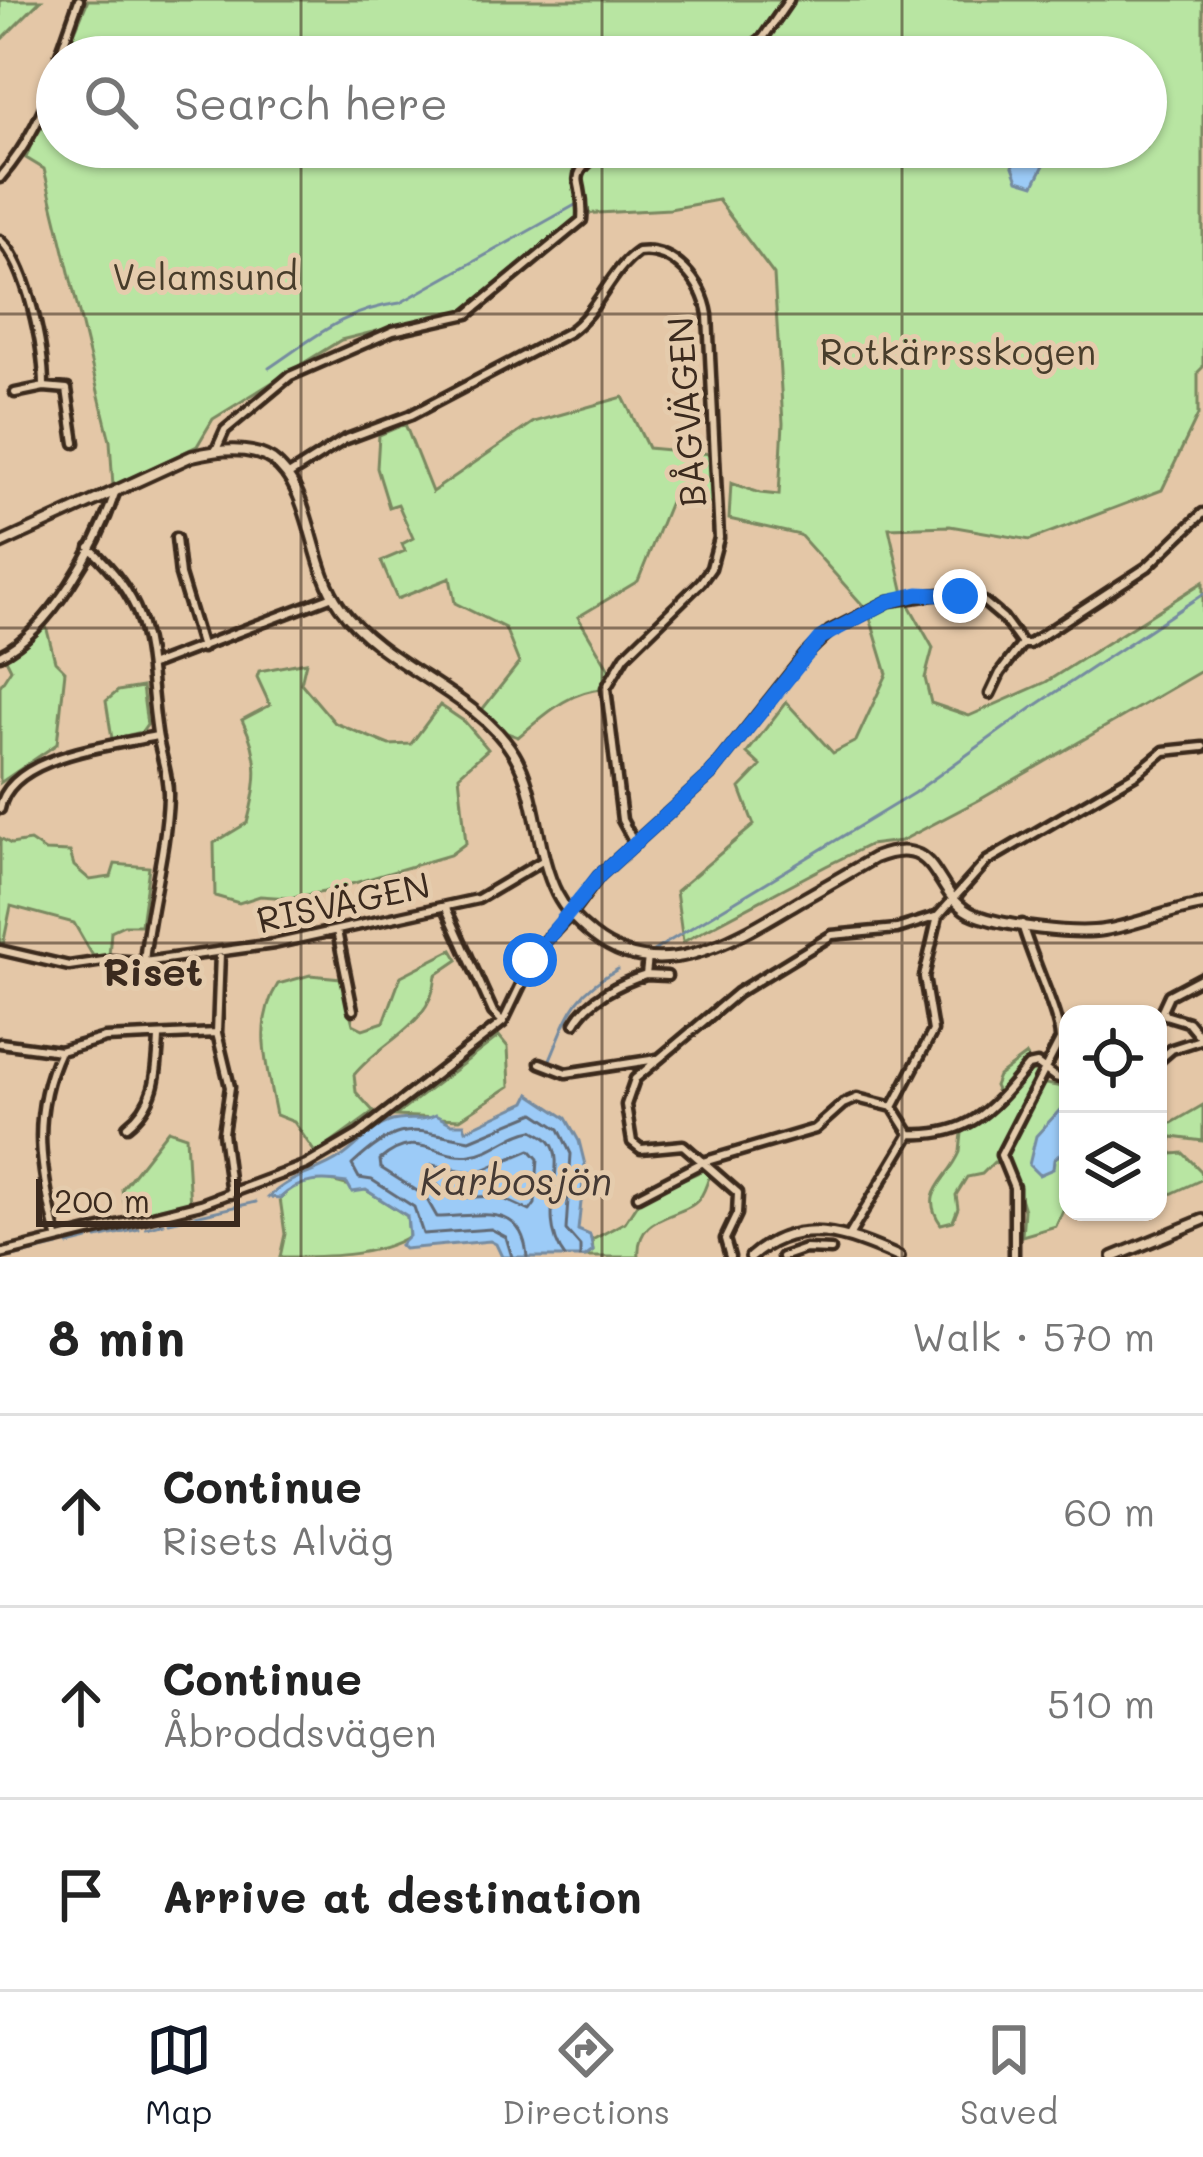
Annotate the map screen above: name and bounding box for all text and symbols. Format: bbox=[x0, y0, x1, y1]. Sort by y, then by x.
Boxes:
search box bbox=[36, 36, 1167, 168]
icon: search bbox=[78, 69, 144, 135]
text: Search here bbox=[174, 73, 448, 131]
park label: Velamsund bbox=[112, 252, 298, 299]
street label: BÅGVÄGEN bbox=[655, 315, 715, 509]
park label: Rotkärrsskogen bbox=[820, 327, 1096, 374]
route end bbox=[933, 569, 987, 623]
street label: RISVÄGEN bbox=[252, 860, 434, 942]
route start bbox=[503, 933, 557, 987]
district label: Riset bbox=[103, 945, 203, 996]
map controls bbox=[1059, 1005, 1167, 1221]
button: locate bbox=[1059, 1005, 1167, 1113]
button: layers bbox=[1059, 1113, 1167, 1221]
water label: Karbosjön bbox=[420, 1154, 612, 1205]
scale bar bbox=[36, 1173, 240, 1226]
text: 200 m bbox=[54, 1178, 150, 1221]
text: 8 min bbox=[48, 1302, 185, 1369]
text: Walk · 570 m bbox=[912, 1310, 1155, 1361]
text: Continue bbox=[162, 1456, 362, 1514]
icon: ahead bbox=[48, 1478, 114, 1544]
text: 60 m bbox=[1064, 1485, 1155, 1536]
text: Risets Alväg bbox=[162, 1514, 393, 1565]
text: Continue bbox=[162, 1648, 362, 1706]
icon: ahead bbox=[48, 1670, 114, 1736]
text: 510 m bbox=[1047, 1677, 1155, 1728]
text: Åbroddsvägen bbox=[162, 1706, 437, 1757]
icon: arrive bbox=[48, 1862, 114, 1928]
text: Arrive at destination bbox=[162, 1866, 642, 1924]
tab: Map bbox=[145, 2017, 212, 2132]
tab: Directions bbox=[502, 2017, 670, 2132]
tab: Saved bbox=[960, 2017, 1058, 2132]

